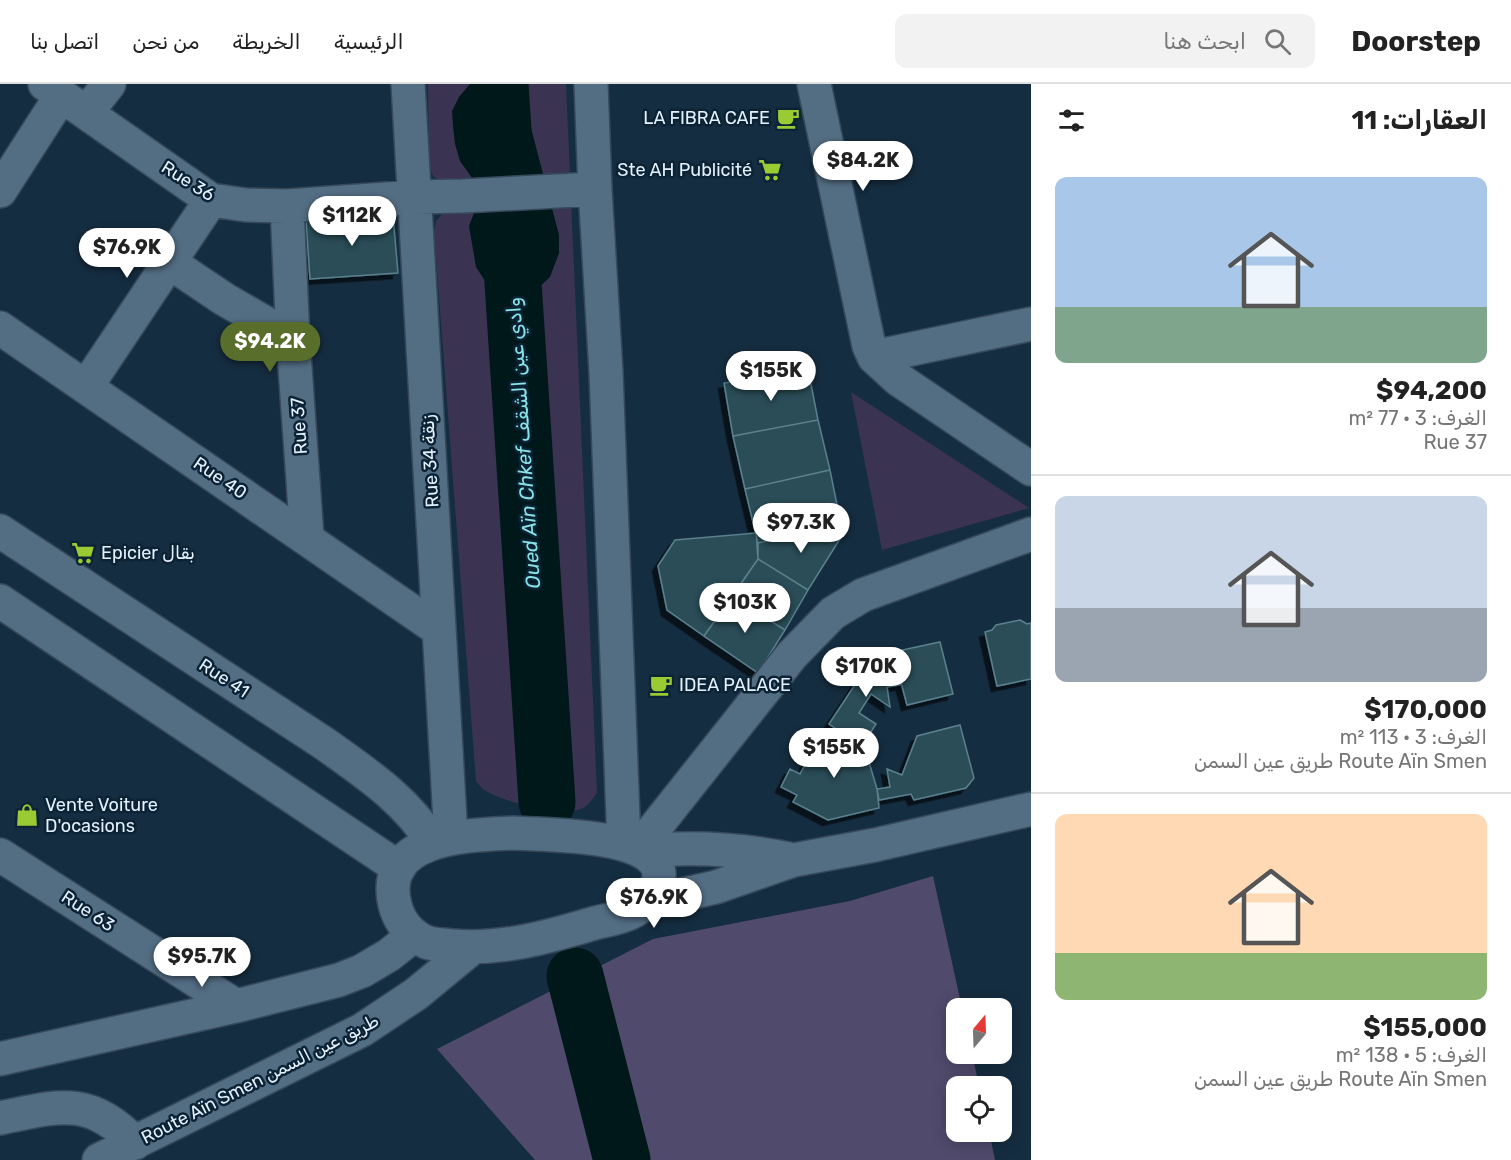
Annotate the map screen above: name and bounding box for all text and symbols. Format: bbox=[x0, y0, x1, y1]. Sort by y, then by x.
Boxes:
search box bbox=[895, 14, 1315, 68]
icon: search bbox=[1261, 25, 1294, 58]
text: Doorstep bbox=[1351, 25, 1481, 58]
text: ابحث هنا bbox=[1163, 28, 1246, 55]
text: اتصل بنا bbox=[30, 29, 99, 54]
text: من نحن bbox=[132, 29, 199, 54]
text: الخريطة bbox=[232, 29, 301, 54]
text: الرئيسية bbox=[334, 29, 404, 54]
icon: filters bbox=[1055, 104, 1088, 137]
cafe icon: LA FIBRA CAFE bbox=[775, 105, 801, 131]
text: العقارات: 11 bbox=[1351, 105, 1487, 136]
place label: LA FIBRA CAFE bbox=[643, 107, 770, 129]
pin: $84.2K bbox=[814, 141, 912, 192]
text: $84.2K bbox=[827, 148, 899, 172]
street label: Rue 36 bbox=[157, 156, 219, 206]
supermarket icon: Ste AH Publicité bbox=[757, 157, 783, 183]
place label: Ste AH Publicité bbox=[617, 159, 752, 181]
pin: $112K bbox=[310, 196, 394, 247]
text: $112K bbox=[322, 203, 382, 227]
icon: home bbox=[1217, 216, 1325, 324]
pin: $76.9K bbox=[78, 228, 176, 279]
text: $76.9K bbox=[93, 235, 161, 259]
water label: Oued Aïn Chkef وادي عين الشقف bbox=[501, 296, 547, 590]
pin: $94.2K bbox=[221, 322, 319, 373]
text: $94.2K bbox=[234, 329, 306, 353]
pin: $155K bbox=[729, 351, 813, 402]
text: $155K bbox=[740, 358, 802, 382]
text: $94,200 bbox=[1376, 375, 1487, 406]
street label: Rue 37 bbox=[286, 397, 312, 455]
text: الغرف: 3 · 77 m² bbox=[1348, 406, 1487, 430]
street label: Rue 34 زنقة bbox=[417, 414, 443, 508]
text: Rue 37 bbox=[1423, 430, 1487, 454]
street label: Rue 40 bbox=[189, 452, 251, 504]
pin: $97.3K bbox=[752, 503, 850, 554]
text: $97.3K bbox=[767, 510, 835, 534]
icon: home bbox=[1217, 535, 1325, 643]
supermarket icon: Epicier بقال bbox=[70, 540, 96, 566]
place label: Epicier بقال bbox=[101, 542, 195, 564]
pin: $103K bbox=[703, 583, 787, 634]
text: $103K bbox=[713, 590, 777, 614]
pin: $170K bbox=[824, 647, 908, 698]
street label: Rue 41 bbox=[195, 654, 253, 702]
text: $170K bbox=[835, 654, 897, 678]
cafe icon: IDEA PALACE bbox=[648, 672, 674, 698]
place label: IDEA PALACE bbox=[679, 674, 791, 696]
text: $170,000 bbox=[1364, 694, 1487, 725]
text: الغرف: 3 · 113 m² bbox=[1340, 725, 1487, 749]
pin: $155K bbox=[792, 728, 876, 779]
text: $155K bbox=[803, 735, 865, 759]
text: Route Aïn Smen طريق عين السمن bbox=[1194, 749, 1487, 773]
place label: Vente Voiture D'ocasions bbox=[45, 794, 158, 837]
shop icon: Vente Voiture D'ocasions bbox=[14, 802, 40, 828]
icon: home bbox=[1217, 853, 1325, 961]
pin: $76.9K bbox=[605, 878, 703, 929]
text: $76.9K bbox=[620, 885, 688, 909]
street label: Rue 63 bbox=[57, 886, 119, 936]
pin: $95.7K bbox=[153, 937, 251, 988]
text: $95.7K bbox=[168, 944, 236, 968]
north arrow bbox=[946, 998, 1012, 1064]
map controls bbox=[946, 998, 1012, 1142]
street label: Route Aïn Smen طريق عين السمن bbox=[138, 1009, 382, 1149]
text: $155,000 bbox=[1363, 1012, 1487, 1043]
text: الغرف: 5 · 138 m² bbox=[1336, 1043, 1487, 1067]
text: Route Aïn Smen طريق عين السمن bbox=[1194, 1067, 1487, 1091]
button: locate bbox=[946, 1076, 1012, 1142]

